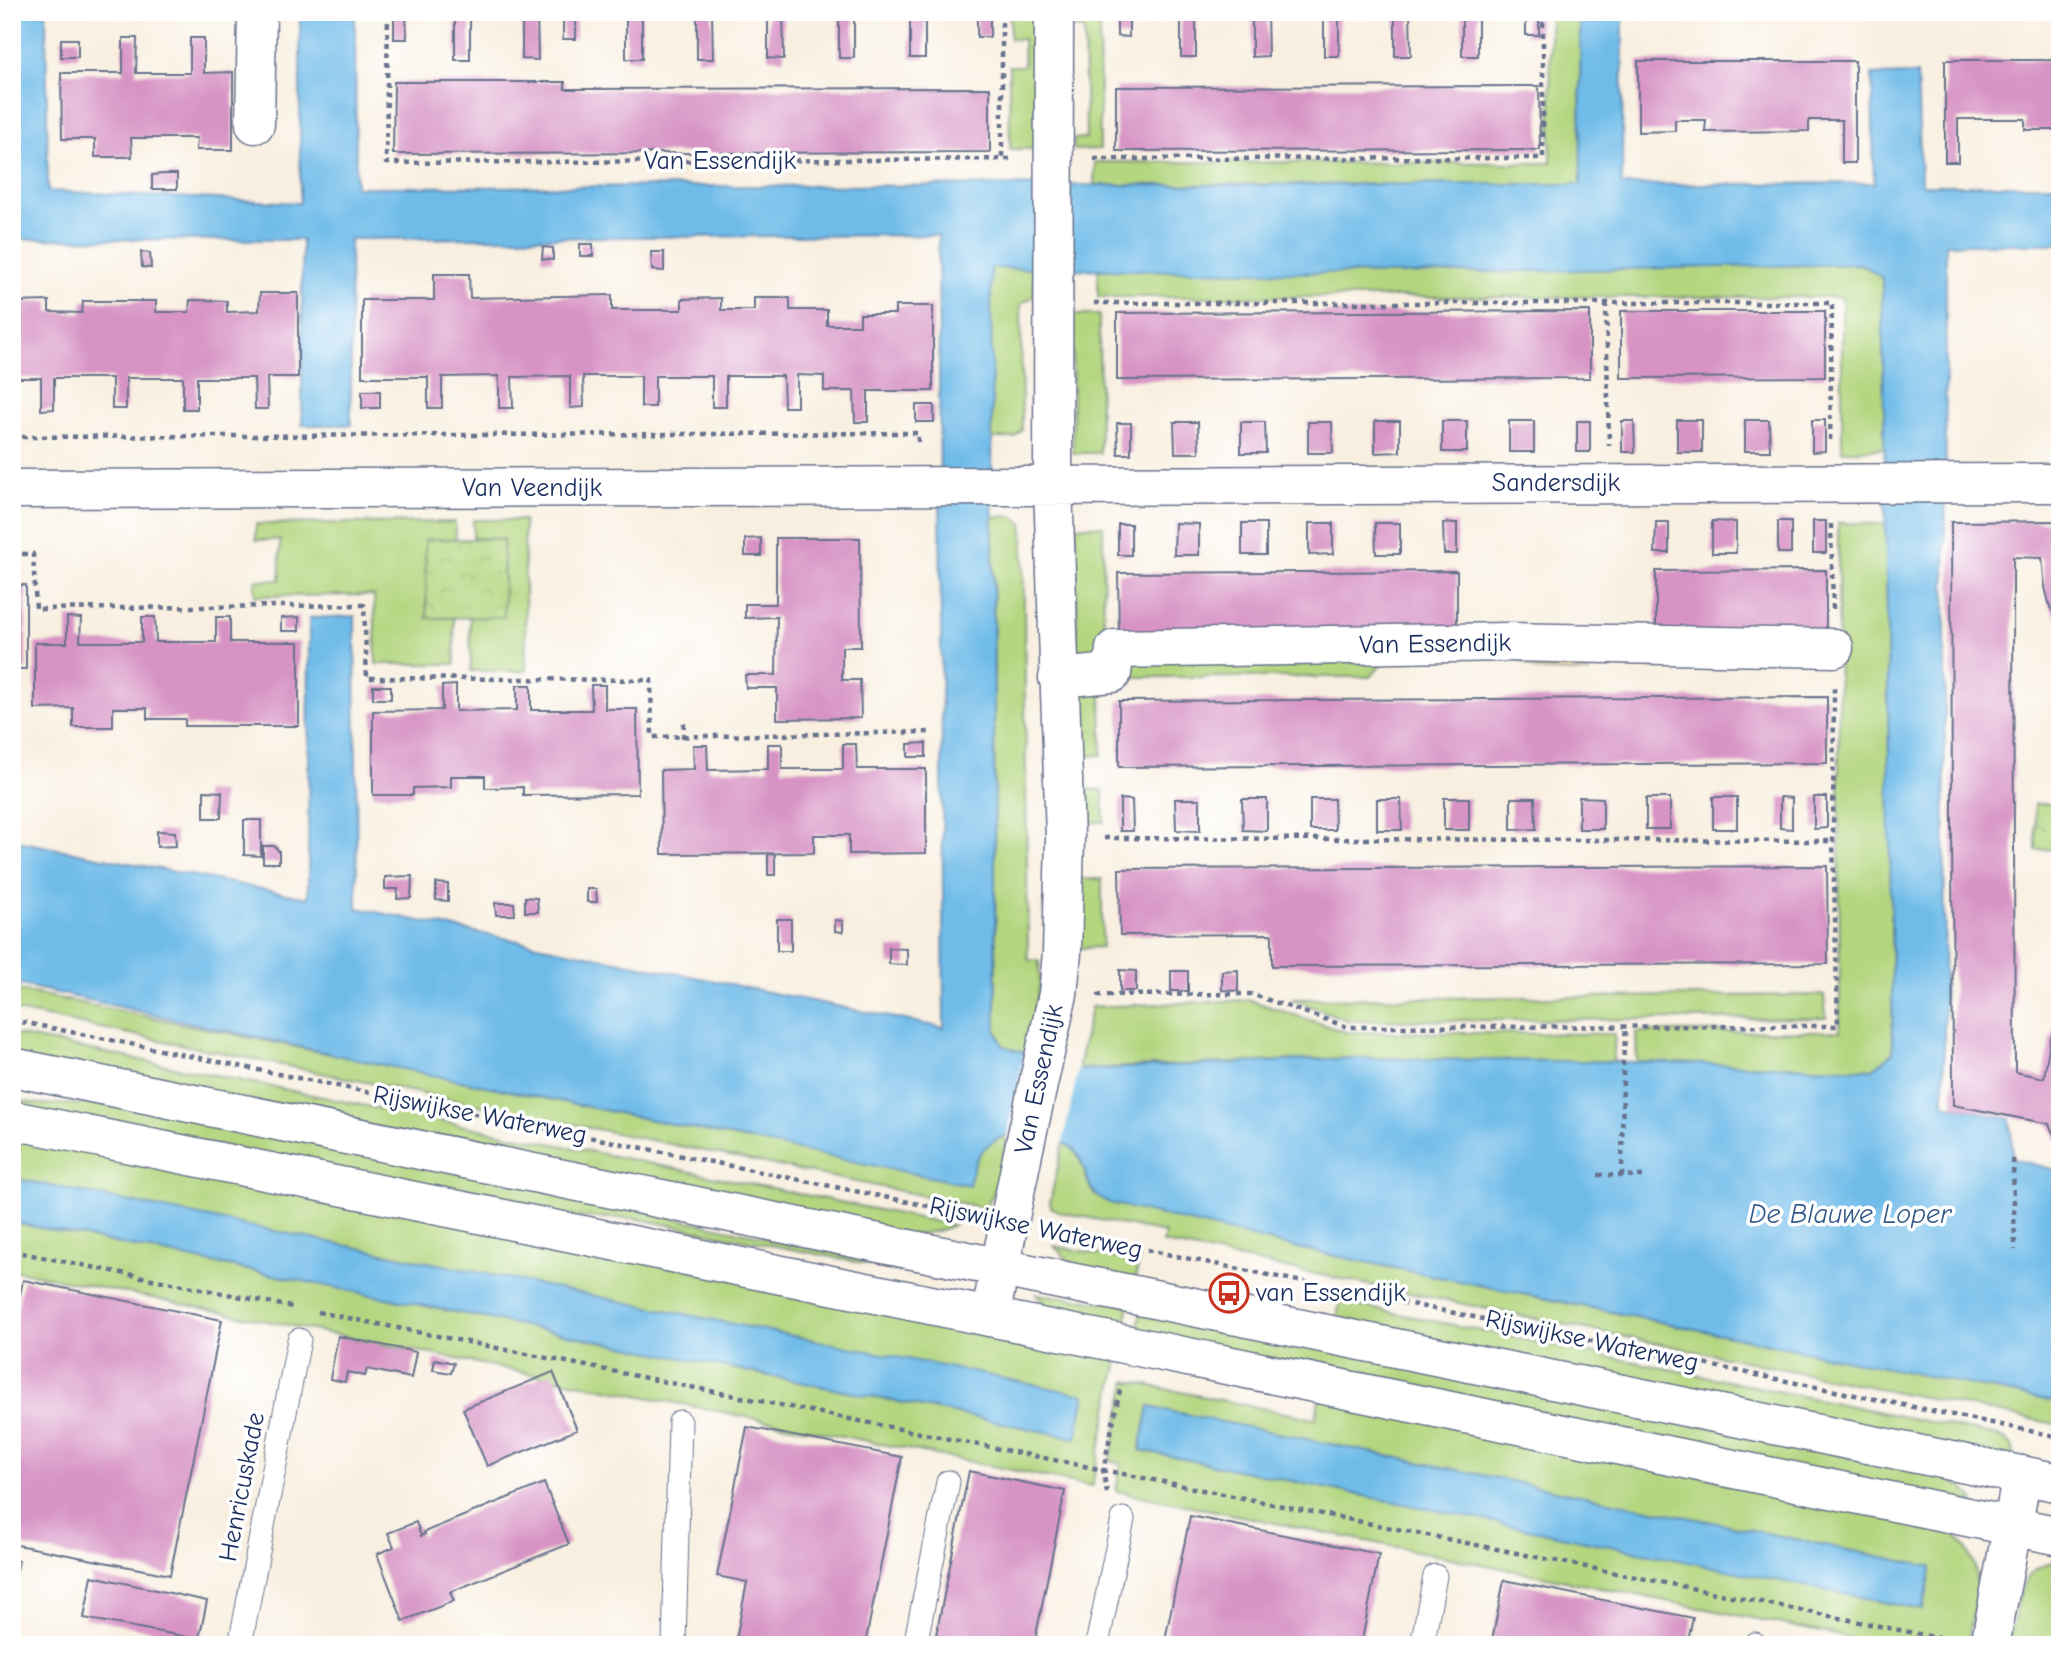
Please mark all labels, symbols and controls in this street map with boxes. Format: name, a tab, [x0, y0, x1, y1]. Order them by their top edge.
street label: Van Essendijk	[644, 146, 796, 176]
street label: Sandersdijk	[1492, 468, 1621, 498]
street label: Van Veendijk	[462, 473, 602, 503]
street label: Van Essendijk	[1359, 628, 1512, 660]
street label: Van Essendijk	[1009, 1001, 1070, 1156]
street label: Rijswijkse Waterweg	[371, 1080, 589, 1150]
street label: Rijswijkse Waterweg	[927, 1191, 1145, 1265]
water label: De Blauwe Loper	[1749, 1198, 1953, 1230]
bus stop icon: van Essendijk	[1208, 1272, 1250, 1314]
place label: van Essendijk	[1255, 1278, 1406, 1308]
street label: Rijswijkse Waterweg	[1483, 1304, 1701, 1378]
street label: Henricuskade	[213, 1410, 271, 1564]

